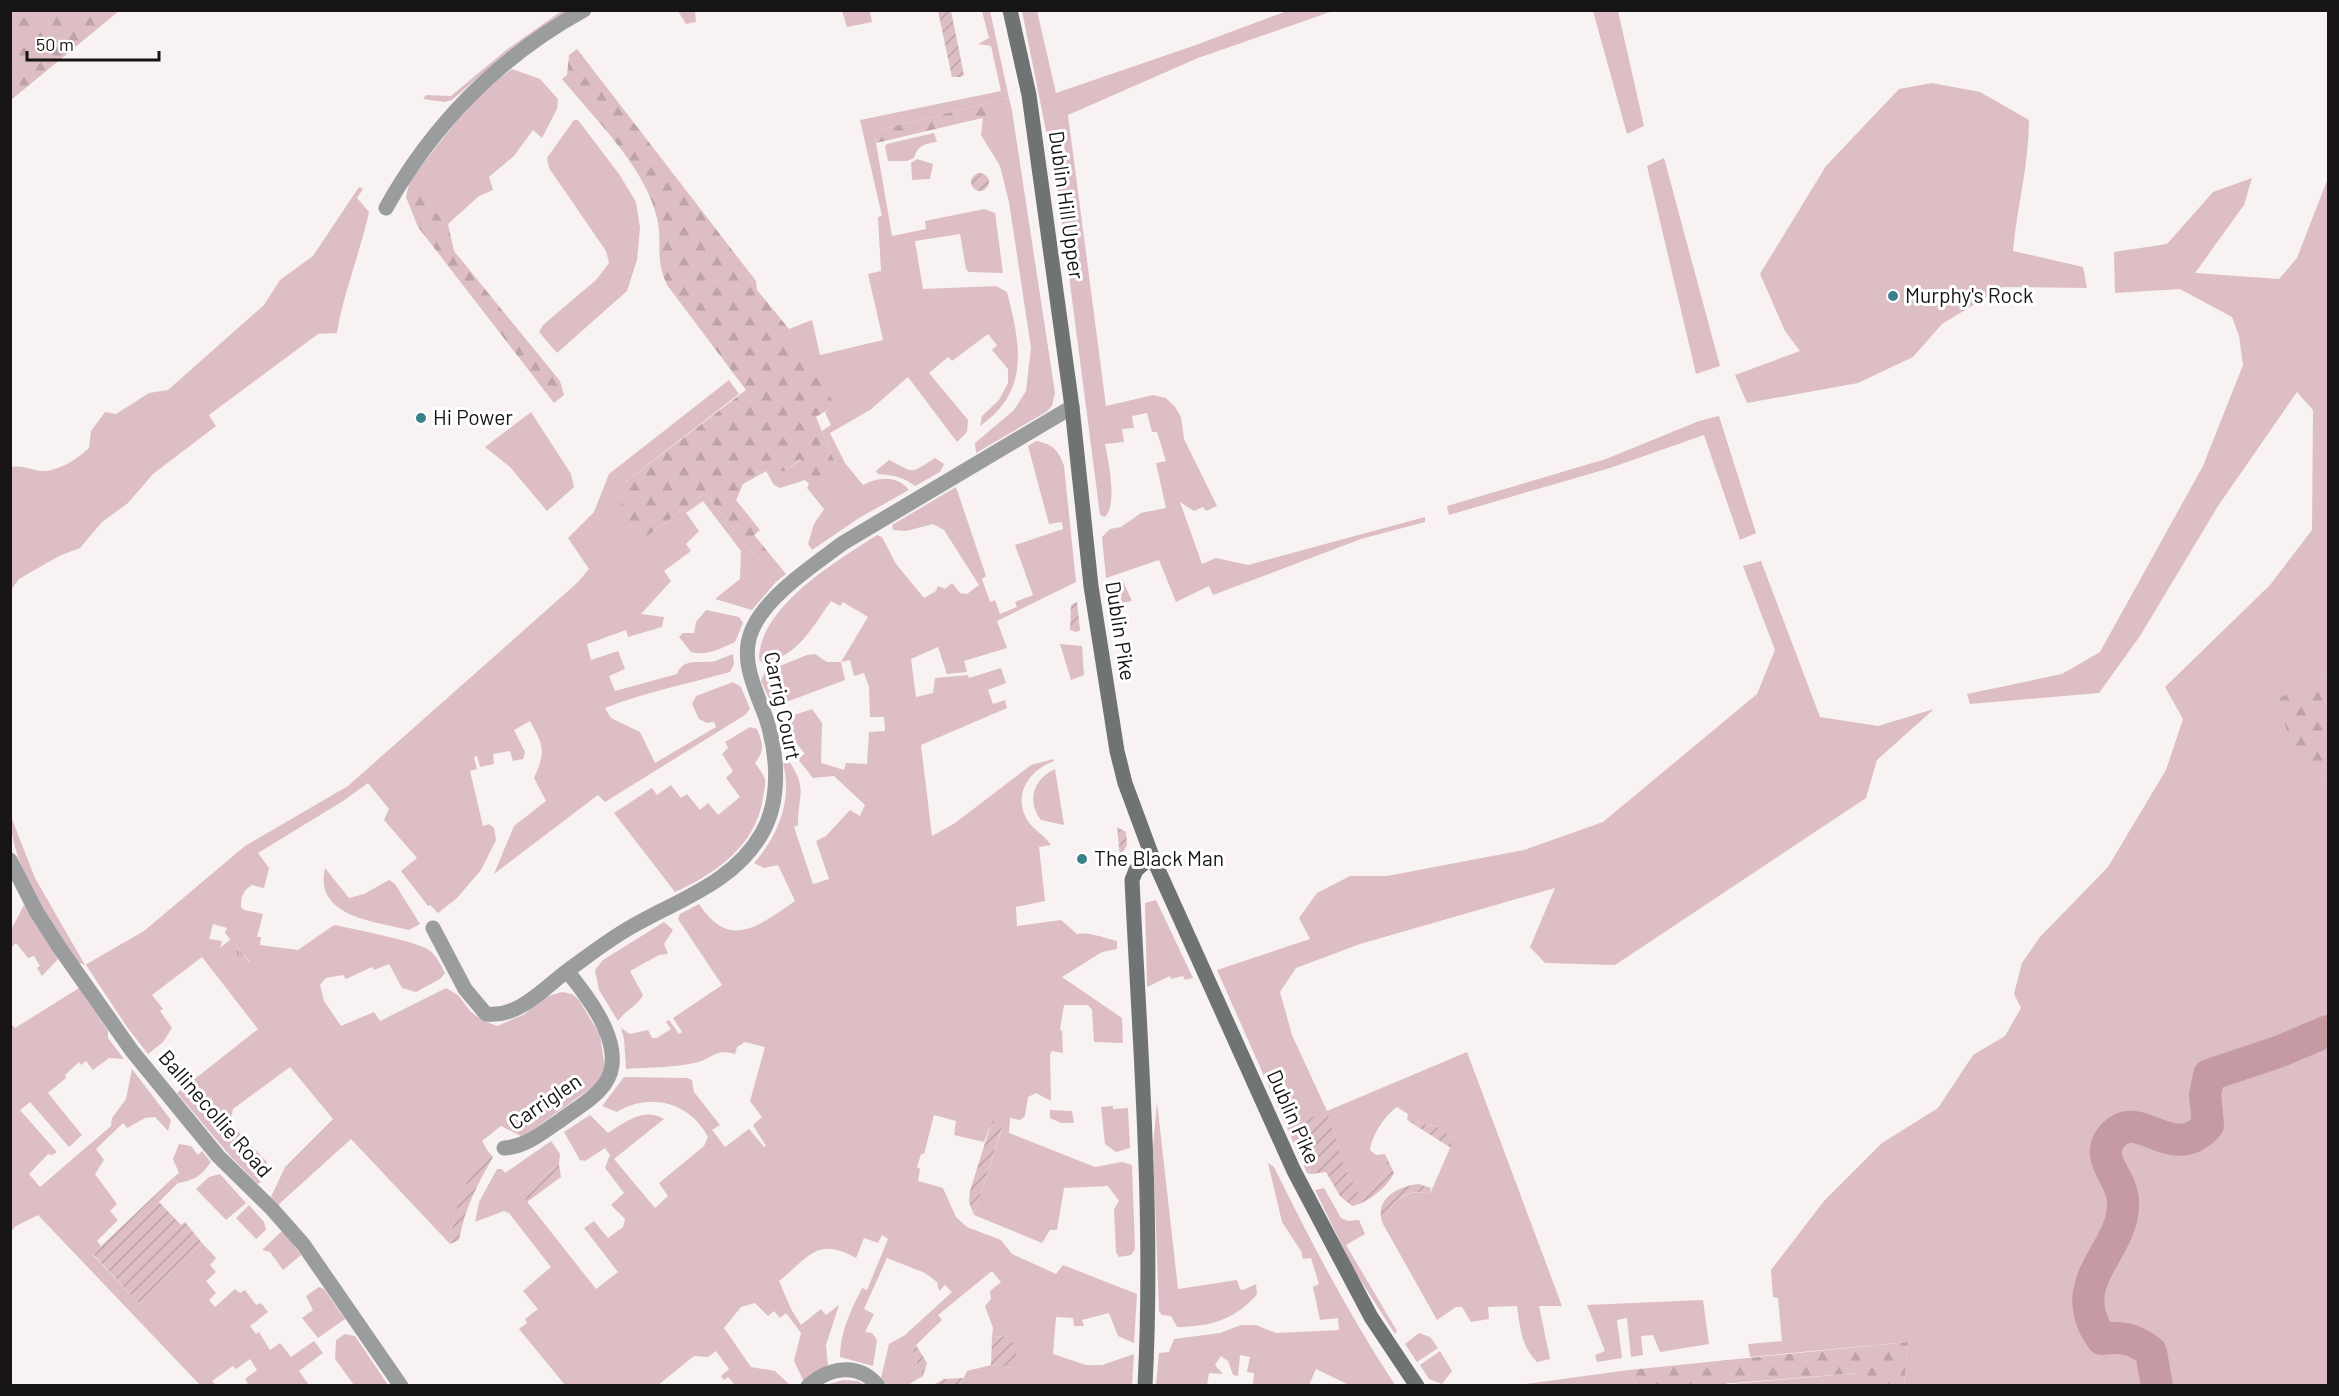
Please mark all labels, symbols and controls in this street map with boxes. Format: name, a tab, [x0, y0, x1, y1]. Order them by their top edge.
scale bar	[27, 24, 159, 62]
text: 50 m	[36, 33, 74, 55]
street label: Dublin Hill Upper	[1045, 129, 1090, 281]
place label: Murphy's Rock	[1905, 282, 2033, 307]
marker: Murphy's Rock	[1886, 289, 1900, 303]
place label: Hi Power	[433, 404, 513, 429]
marker: Hi Power	[414, 411, 428, 425]
street label: Dublin Pike	[1101, 579, 1142, 682]
street label: Carrig Court	[760, 649, 807, 762]
place label: The Black Man	[1094, 845, 1224, 870]
marker: The Black Man	[1075, 852, 1089, 866]
street label: Ballinecollie Road	[154, 1044, 278, 1182]
street label: Dublin Pike	[1263, 1066, 1326, 1167]
street label: Carriglen	[503, 1067, 585, 1134]

